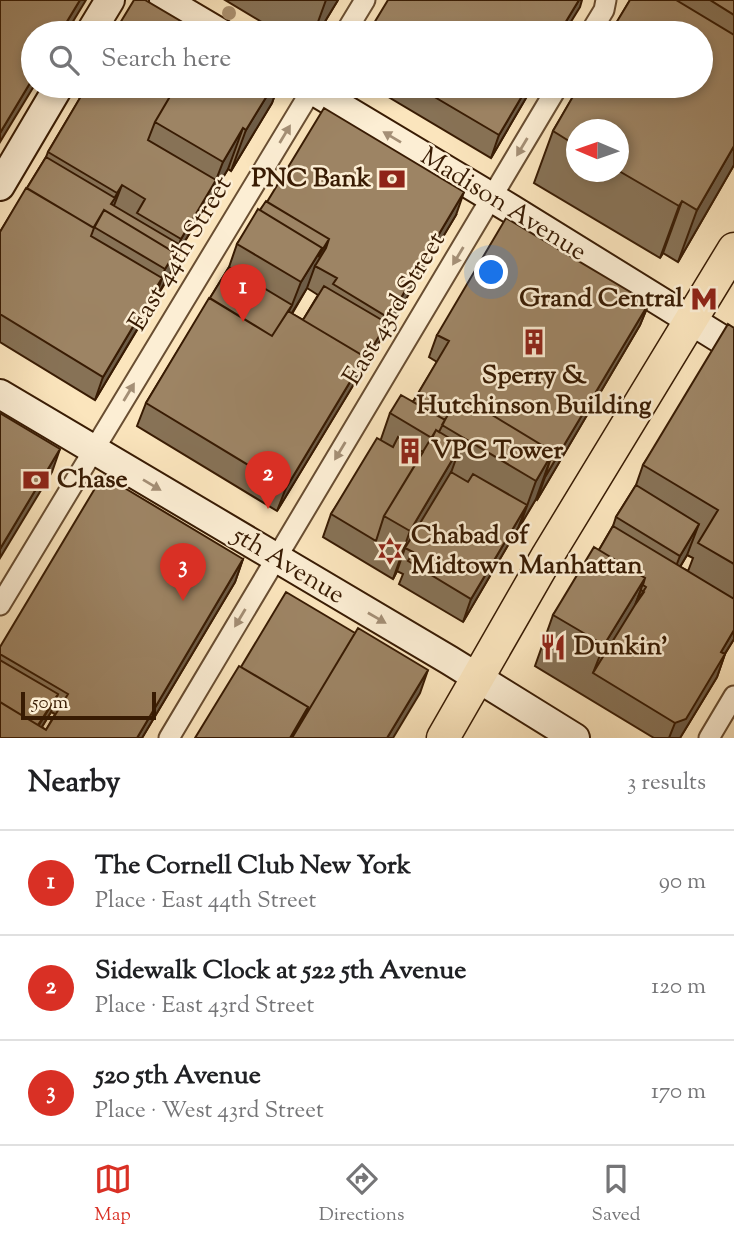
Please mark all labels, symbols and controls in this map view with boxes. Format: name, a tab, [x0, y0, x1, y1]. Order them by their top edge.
search box	[21, 21, 713, 98]
icon: search	[45, 41, 83, 79]
text: Search here	[101, 41, 231, 78]
north arrow	[566, 119, 629, 182]
one-way arrow	[278, 124, 291, 143]
one-way arrow	[382, 131, 401, 143]
one-way arrow	[515, 138, 528, 157]
street label: Madison Avenue	[413, 139, 593, 271]
place label: PNC Bank	[252, 161, 372, 198]
bank icon: PNC Bank	[377, 164, 407, 194]
street label: East 44th Street	[120, 169, 242, 339]
street label: East 43rd Street	[335, 225, 455, 393]
one-way arrow	[451, 247, 464, 266]
your location	[474, 255, 508, 289]
pin: 1	[220, 264, 266, 322]
place label: Grand Central	[519, 281, 684, 318]
metro station icon: Grand Central	[689, 284, 719, 314]
building icon: Sperry & Hutchinson Building	[519, 327, 549, 357]
place label: Sperry & Hutchinson Building	[416, 358, 652, 425]
one-way arrow	[123, 382, 135, 401]
place label: VPC Tower	[431, 433, 563, 470]
building icon: VPC Tower	[395, 436, 425, 466]
one-way arrow	[334, 442, 347, 461]
pin: 2	[245, 451, 291, 509]
place label: Chase	[57, 462, 128, 499]
bank icon: Chase	[21, 465, 51, 495]
one-way arrow	[143, 479, 162, 491]
street label: 5th Avenue	[223, 517, 351, 614]
place label: Chabad of Midtown Manhattan	[411, 518, 643, 585]
synagogue icon: Chabad of Midtown Manhattan	[375, 536, 405, 566]
pin: 3	[160, 543, 206, 601]
one-way arrow	[234, 608, 247, 627]
one-way arrow	[367, 612, 386, 624]
place label: Dunkin'	[574, 629, 668, 666]
restaurant icon: Dunkin'	[538, 632, 568, 662]
scale bar	[21, 689, 156, 721]
text: 50 m	[32, 690, 68, 717]
text: Nearby	[28, 762, 120, 805]
text: 3 results	[627, 767, 706, 800]
text: The Cornell Club New York	[95, 848, 411, 885]
text: 1	[47, 866, 55, 899]
text: 90 m	[659, 866, 706, 899]
text: Place · East 44th Street	[95, 885, 316, 918]
text: Sidewalk Clock at 522 5th Avenue	[95, 953, 466, 990]
text: 2	[46, 971, 56, 1004]
text: 120 m	[651, 971, 706, 1004]
text: Place · East 43rd Street	[95, 990, 314, 1023]
text: 520 5th Avenue	[95, 1058, 261, 1095]
text: 3	[46, 1076, 56, 1109]
text: 170 m	[651, 1076, 706, 1109]
text: Place · West 43rd Street	[95, 1095, 324, 1128]
tab: Map	[94, 1160, 132, 1229]
tab: Directions	[319, 1160, 404, 1229]
tab: Saved	[592, 1160, 640, 1229]

